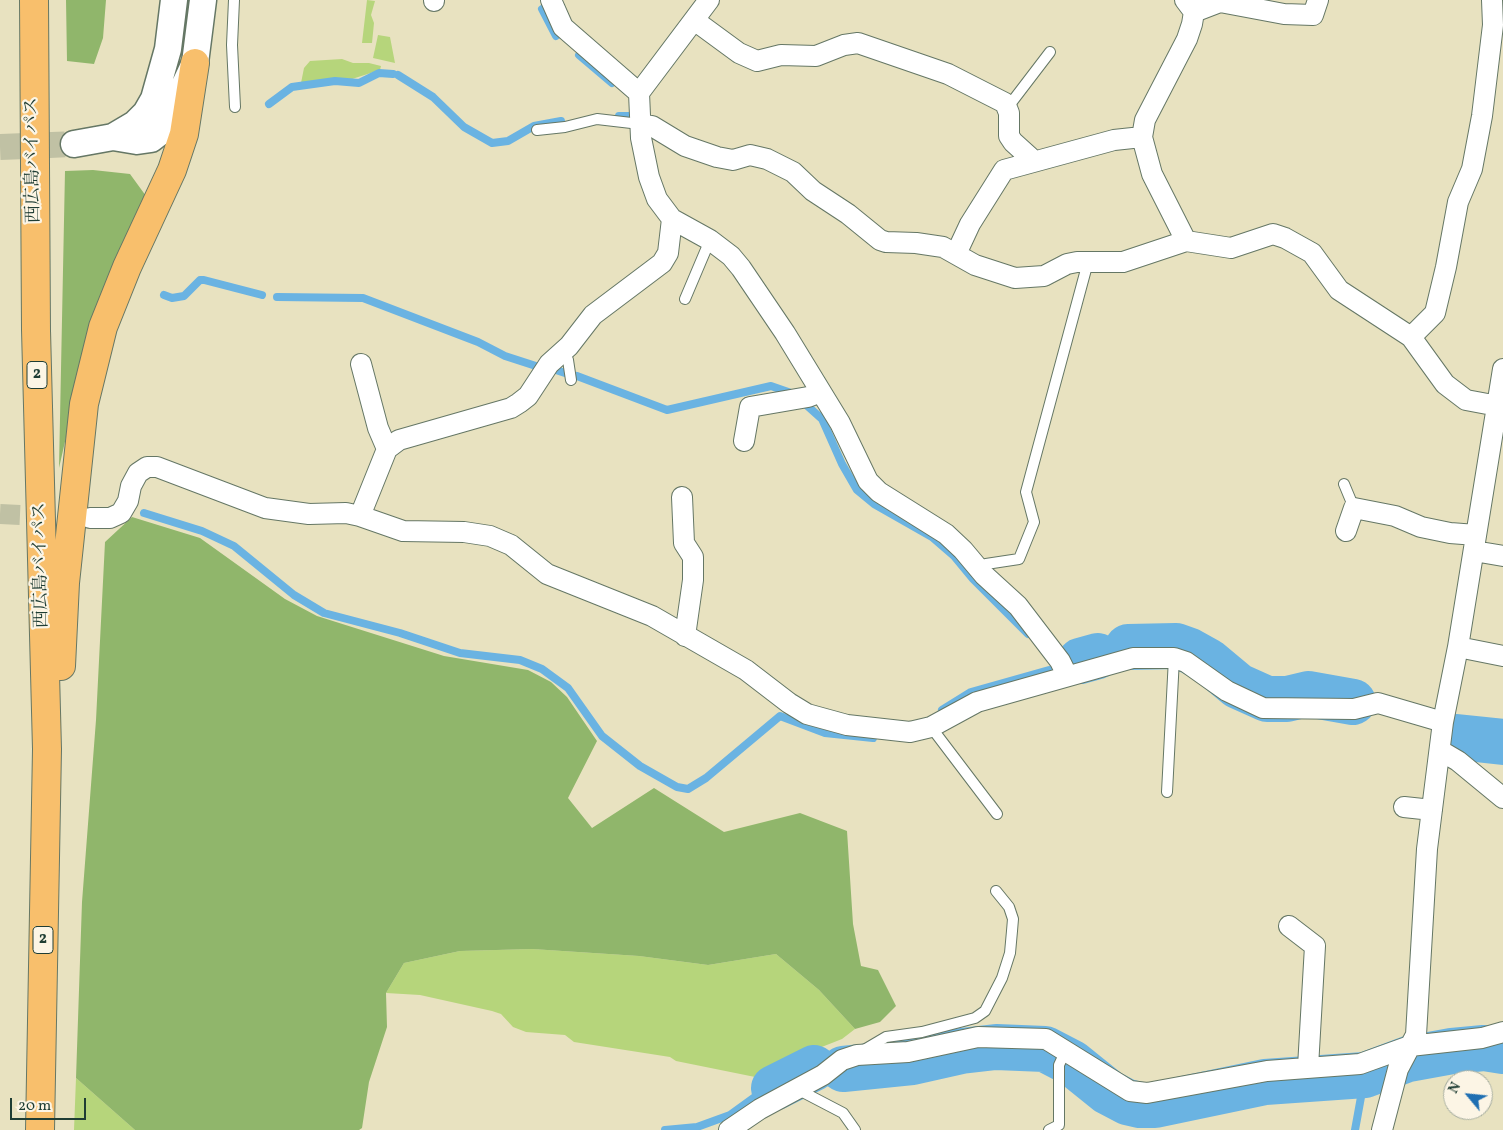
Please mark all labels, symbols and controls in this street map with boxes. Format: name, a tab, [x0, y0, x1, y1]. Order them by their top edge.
street label: 西広島バイパス	[22, 97, 46, 223]
road number: 2	[27, 362, 47, 388]
street label: 西広島バイパス	[30, 502, 54, 628]
road number: 2	[33, 926, 53, 954]
north arrow	[1443, 1070, 1493, 1120]
text: N	[1444, 1079, 1466, 1097]
scale bar	[12, 1088, 89, 1120]
text: 20 m	[18, 1096, 51, 1117]

